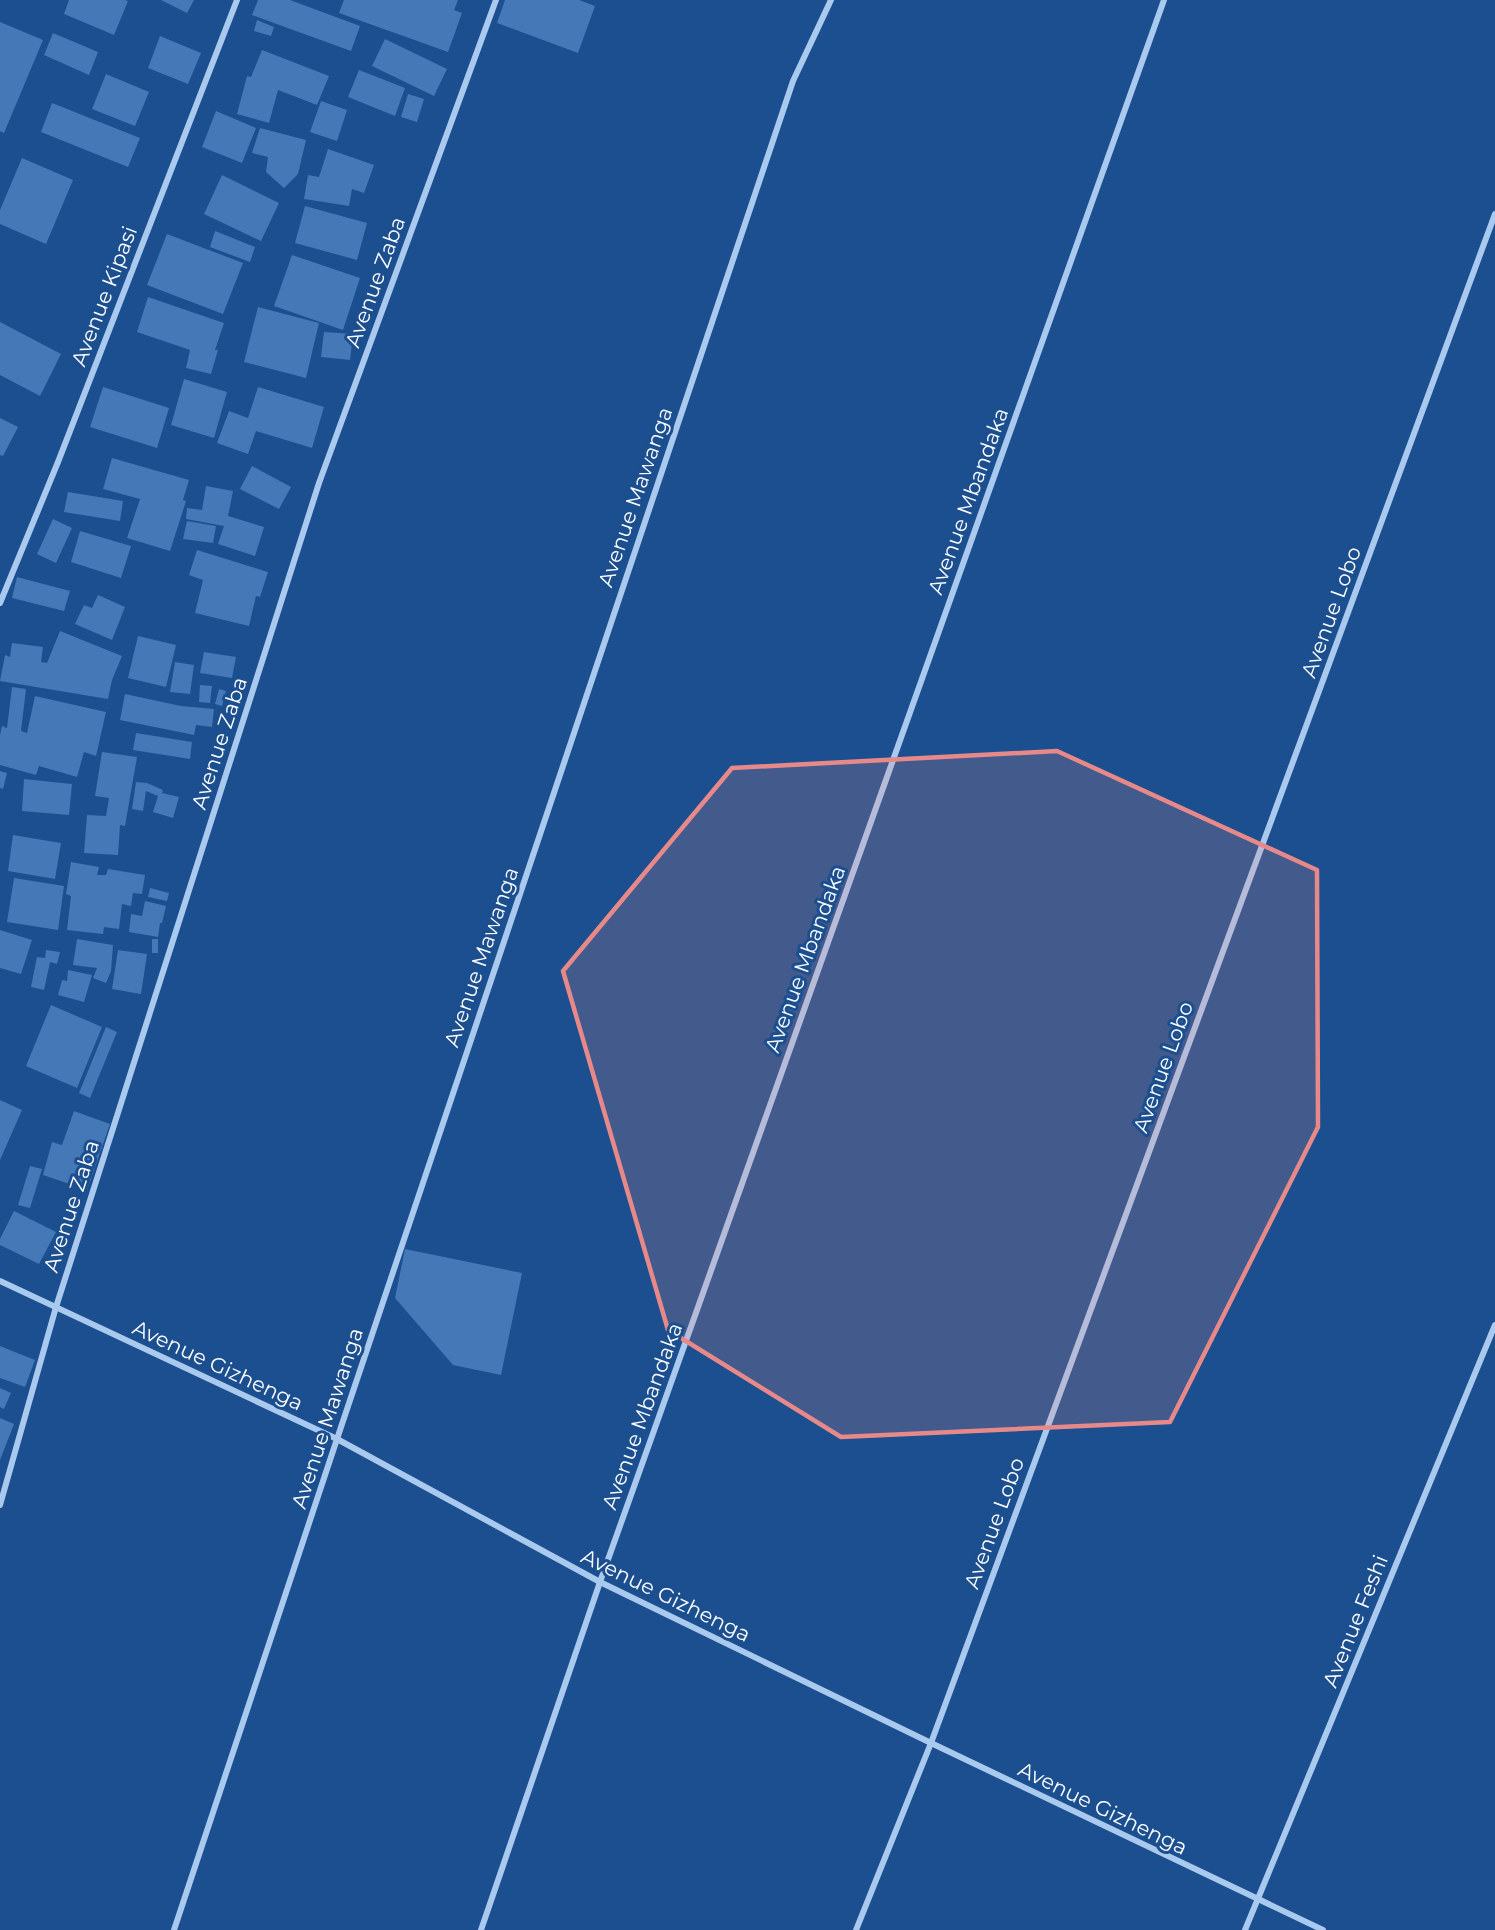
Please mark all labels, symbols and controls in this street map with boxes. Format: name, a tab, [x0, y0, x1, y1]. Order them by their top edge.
street label: Avenue Zaba	[340, 213, 410, 351]
street label: Avenue Kipasi	[66, 223, 142, 369]
street label: Avenue Mawanga	[593, 404, 677, 590]
street label: Avenue Mbandaka	[923, 404, 1013, 598]
street label: Avenue Lobo	[1296, 543, 1366, 681]
street label: Avenue Zaba	[186, 674, 252, 812]
street label: Avenue Mbandaka	[760, 862, 850, 1056]
street label: Avenue Mawanga	[439, 864, 523, 1050]
street label: Avenue Lobo	[1128, 998, 1198, 1136]
street label: Avenue Zaba	[38, 1137, 104, 1275]
street label: Avenue Gizhenga	[129, 1315, 307, 1415]
street label: Avenue Mbandaka	[597, 1319, 687, 1513]
street label: Avenue Mawanga	[286, 1325, 368, 1511]
street label: Avenue Lobo	[959, 1454, 1029, 1592]
street label: Avenue Gizhenga	[577, 1543, 755, 1647]
street label: Avenue Feshi	[1317, 1551, 1393, 1691]
street label: Avenue Gizhenga	[1014, 1756, 1192, 1860]

